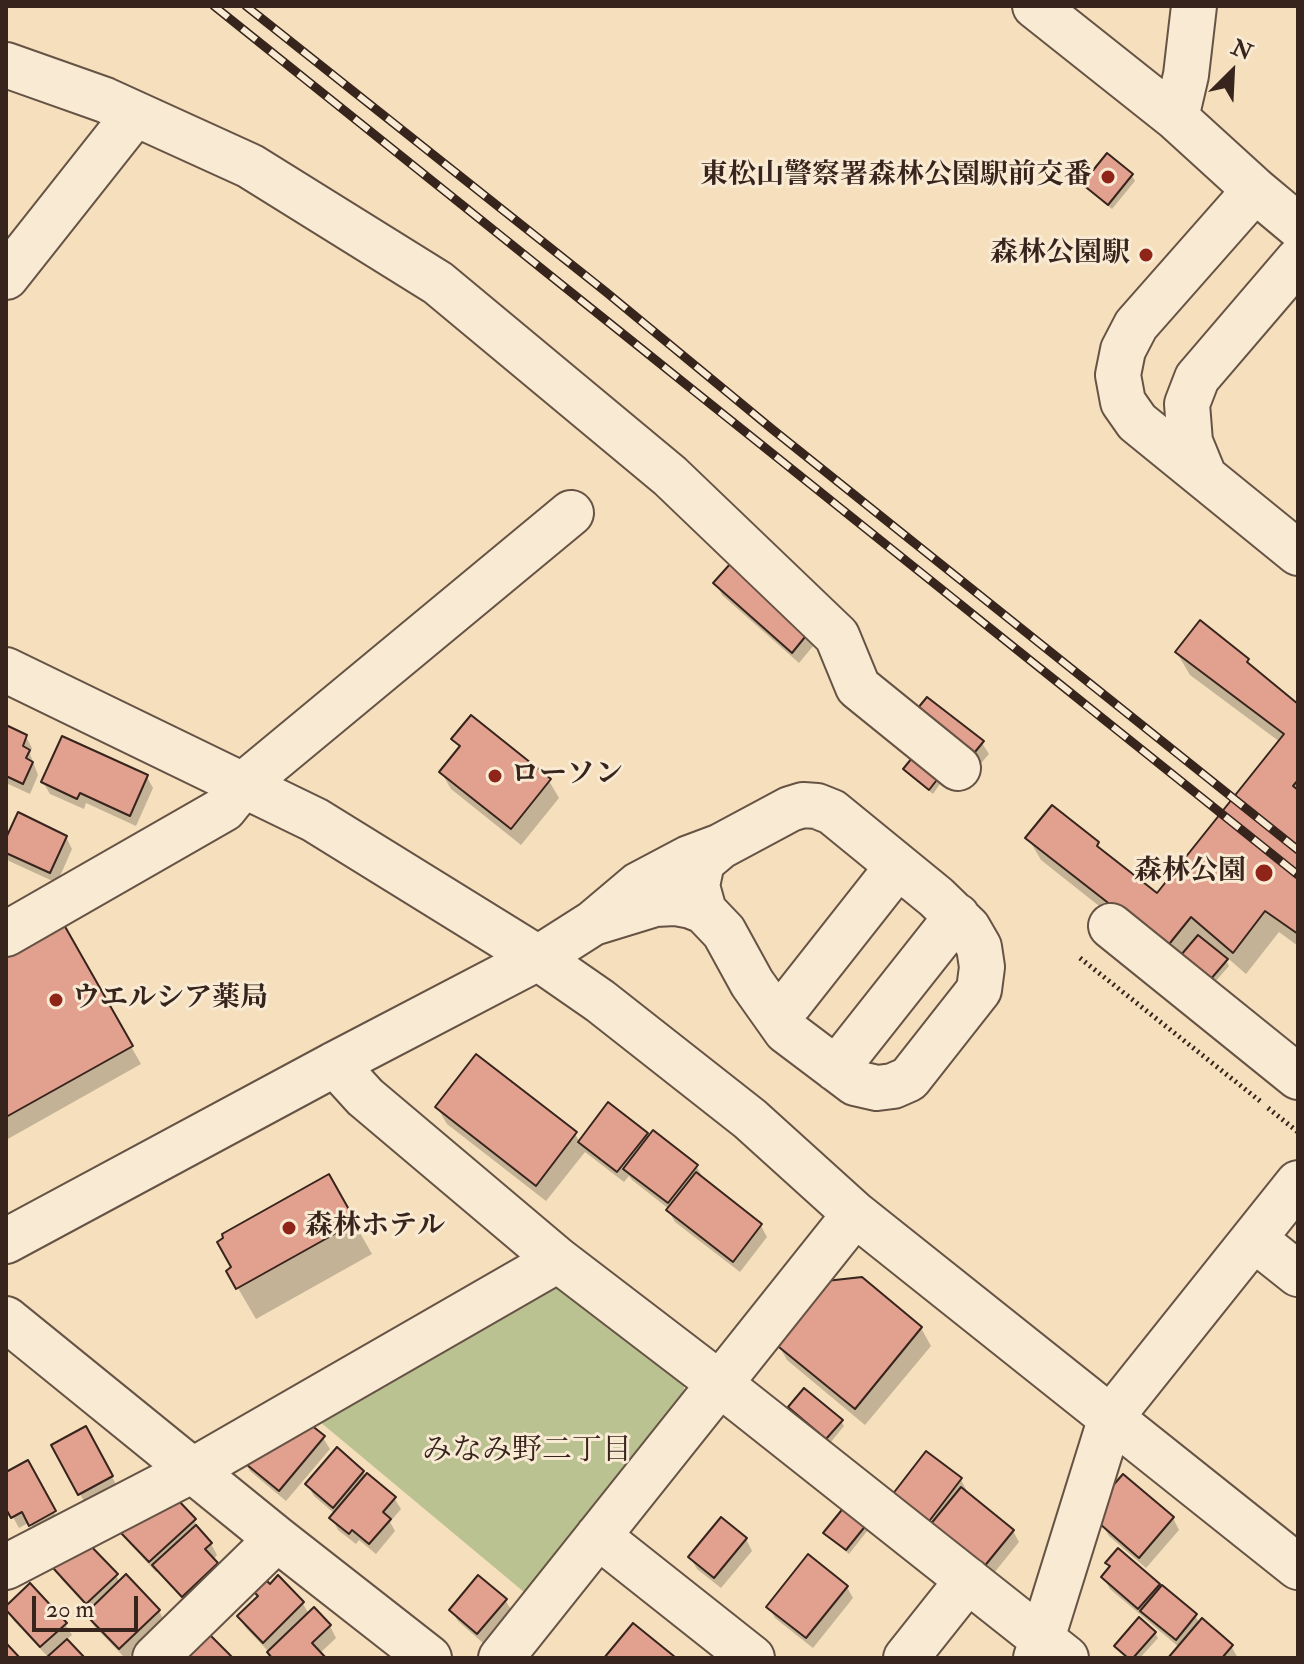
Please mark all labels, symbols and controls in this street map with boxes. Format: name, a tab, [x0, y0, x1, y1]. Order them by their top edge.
north arrow	[1192, 32, 1272, 112]
text: N	[1227, 33, 1256, 67]
place label: 東松山警察署森林公園駅前交番	[700, 160, 1092, 194]
marker: 東松山警察署森林公園駅前交番	[1099, 168, 1117, 186]
place label: 森林公園駅	[990, 238, 1130, 272]
marker: 森林公園駅	[1137, 246, 1155, 264]
place label: ローソン	[511, 759, 623, 793]
marker: ローソン	[486, 767, 504, 785]
place label: 森林公園	[1134, 856, 1246, 890]
marker: 森林公園	[1253, 862, 1275, 884]
place label: ウエルシア薬局	[72, 983, 268, 1017]
marker: ウエルシア薬局	[47, 991, 65, 1009]
place label: 森林ホテル	[305, 1211, 445, 1245]
marker: 森林ホテル	[280, 1219, 298, 1237]
district label: みなみ野二丁目	[422, 1435, 632, 1471]
scale bar	[36, 1580, 142, 1630]
text: 20 m	[46, 1594, 94, 1625]

